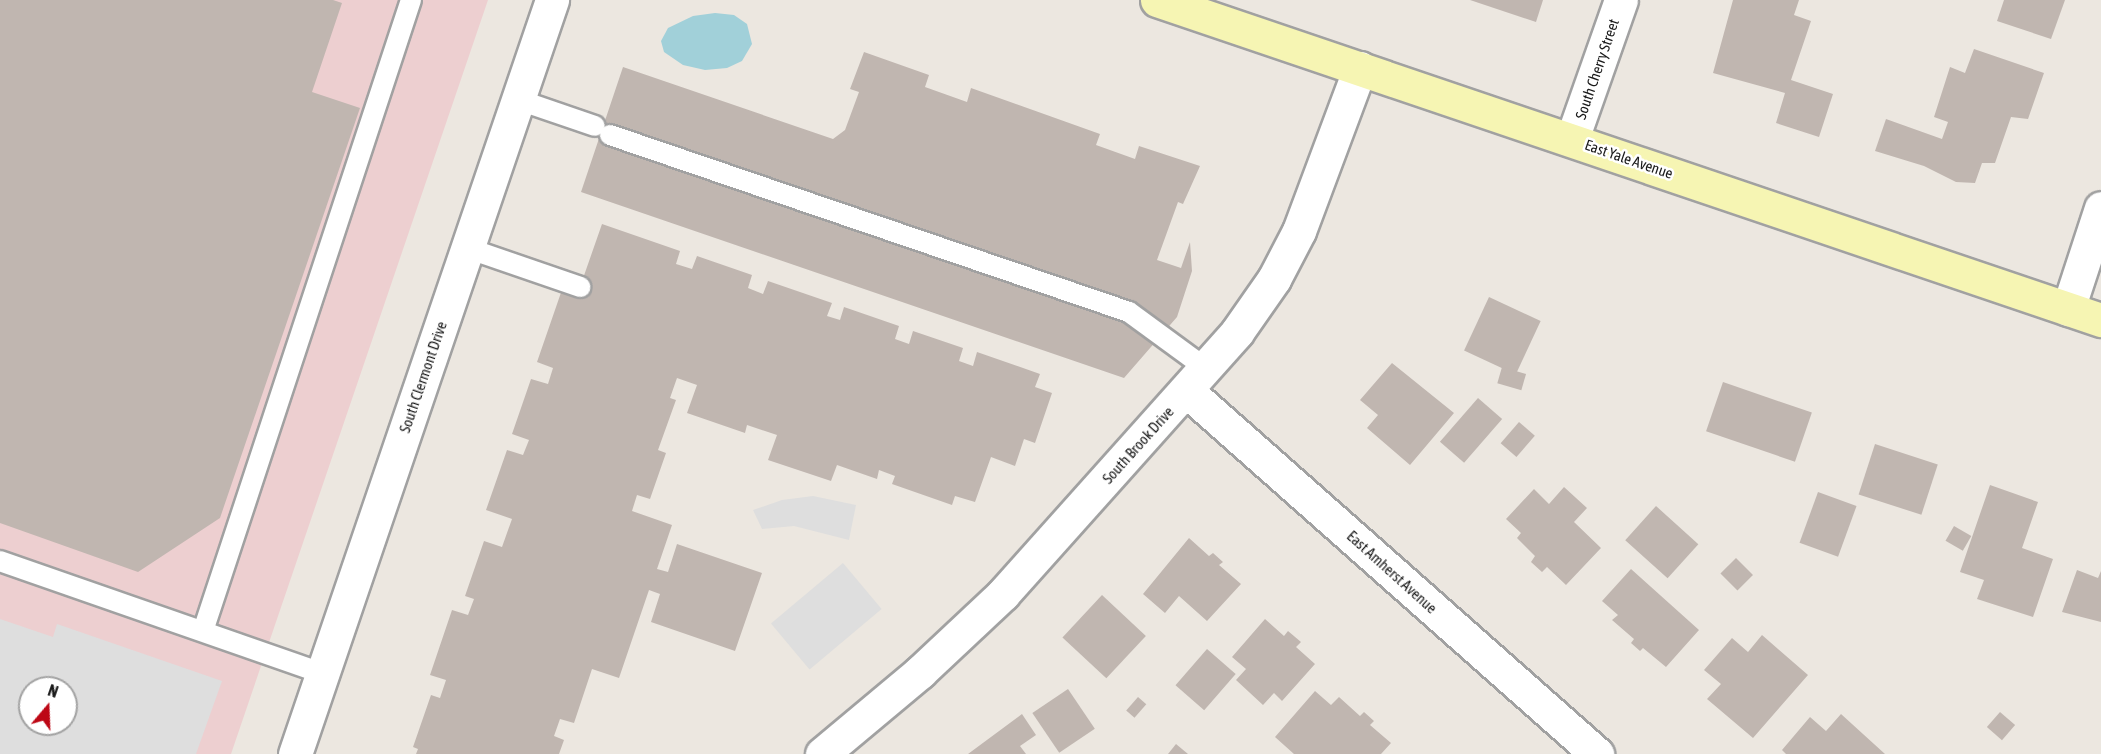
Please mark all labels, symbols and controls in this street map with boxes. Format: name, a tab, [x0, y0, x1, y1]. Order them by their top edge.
street label: South Cherry Street	[1571, 16, 1623, 122]
street label: East Yale Avenue	[1583, 136, 1675, 182]
street label: South Clermont Drive	[395, 319, 451, 435]
street label: South Brook Drive	[1099, 403, 1177, 487]
street label: East Amherst Avenue	[1343, 527, 1441, 617]
north arrow	[18, 676, 78, 736]
text: N	[46, 681, 61, 701]

